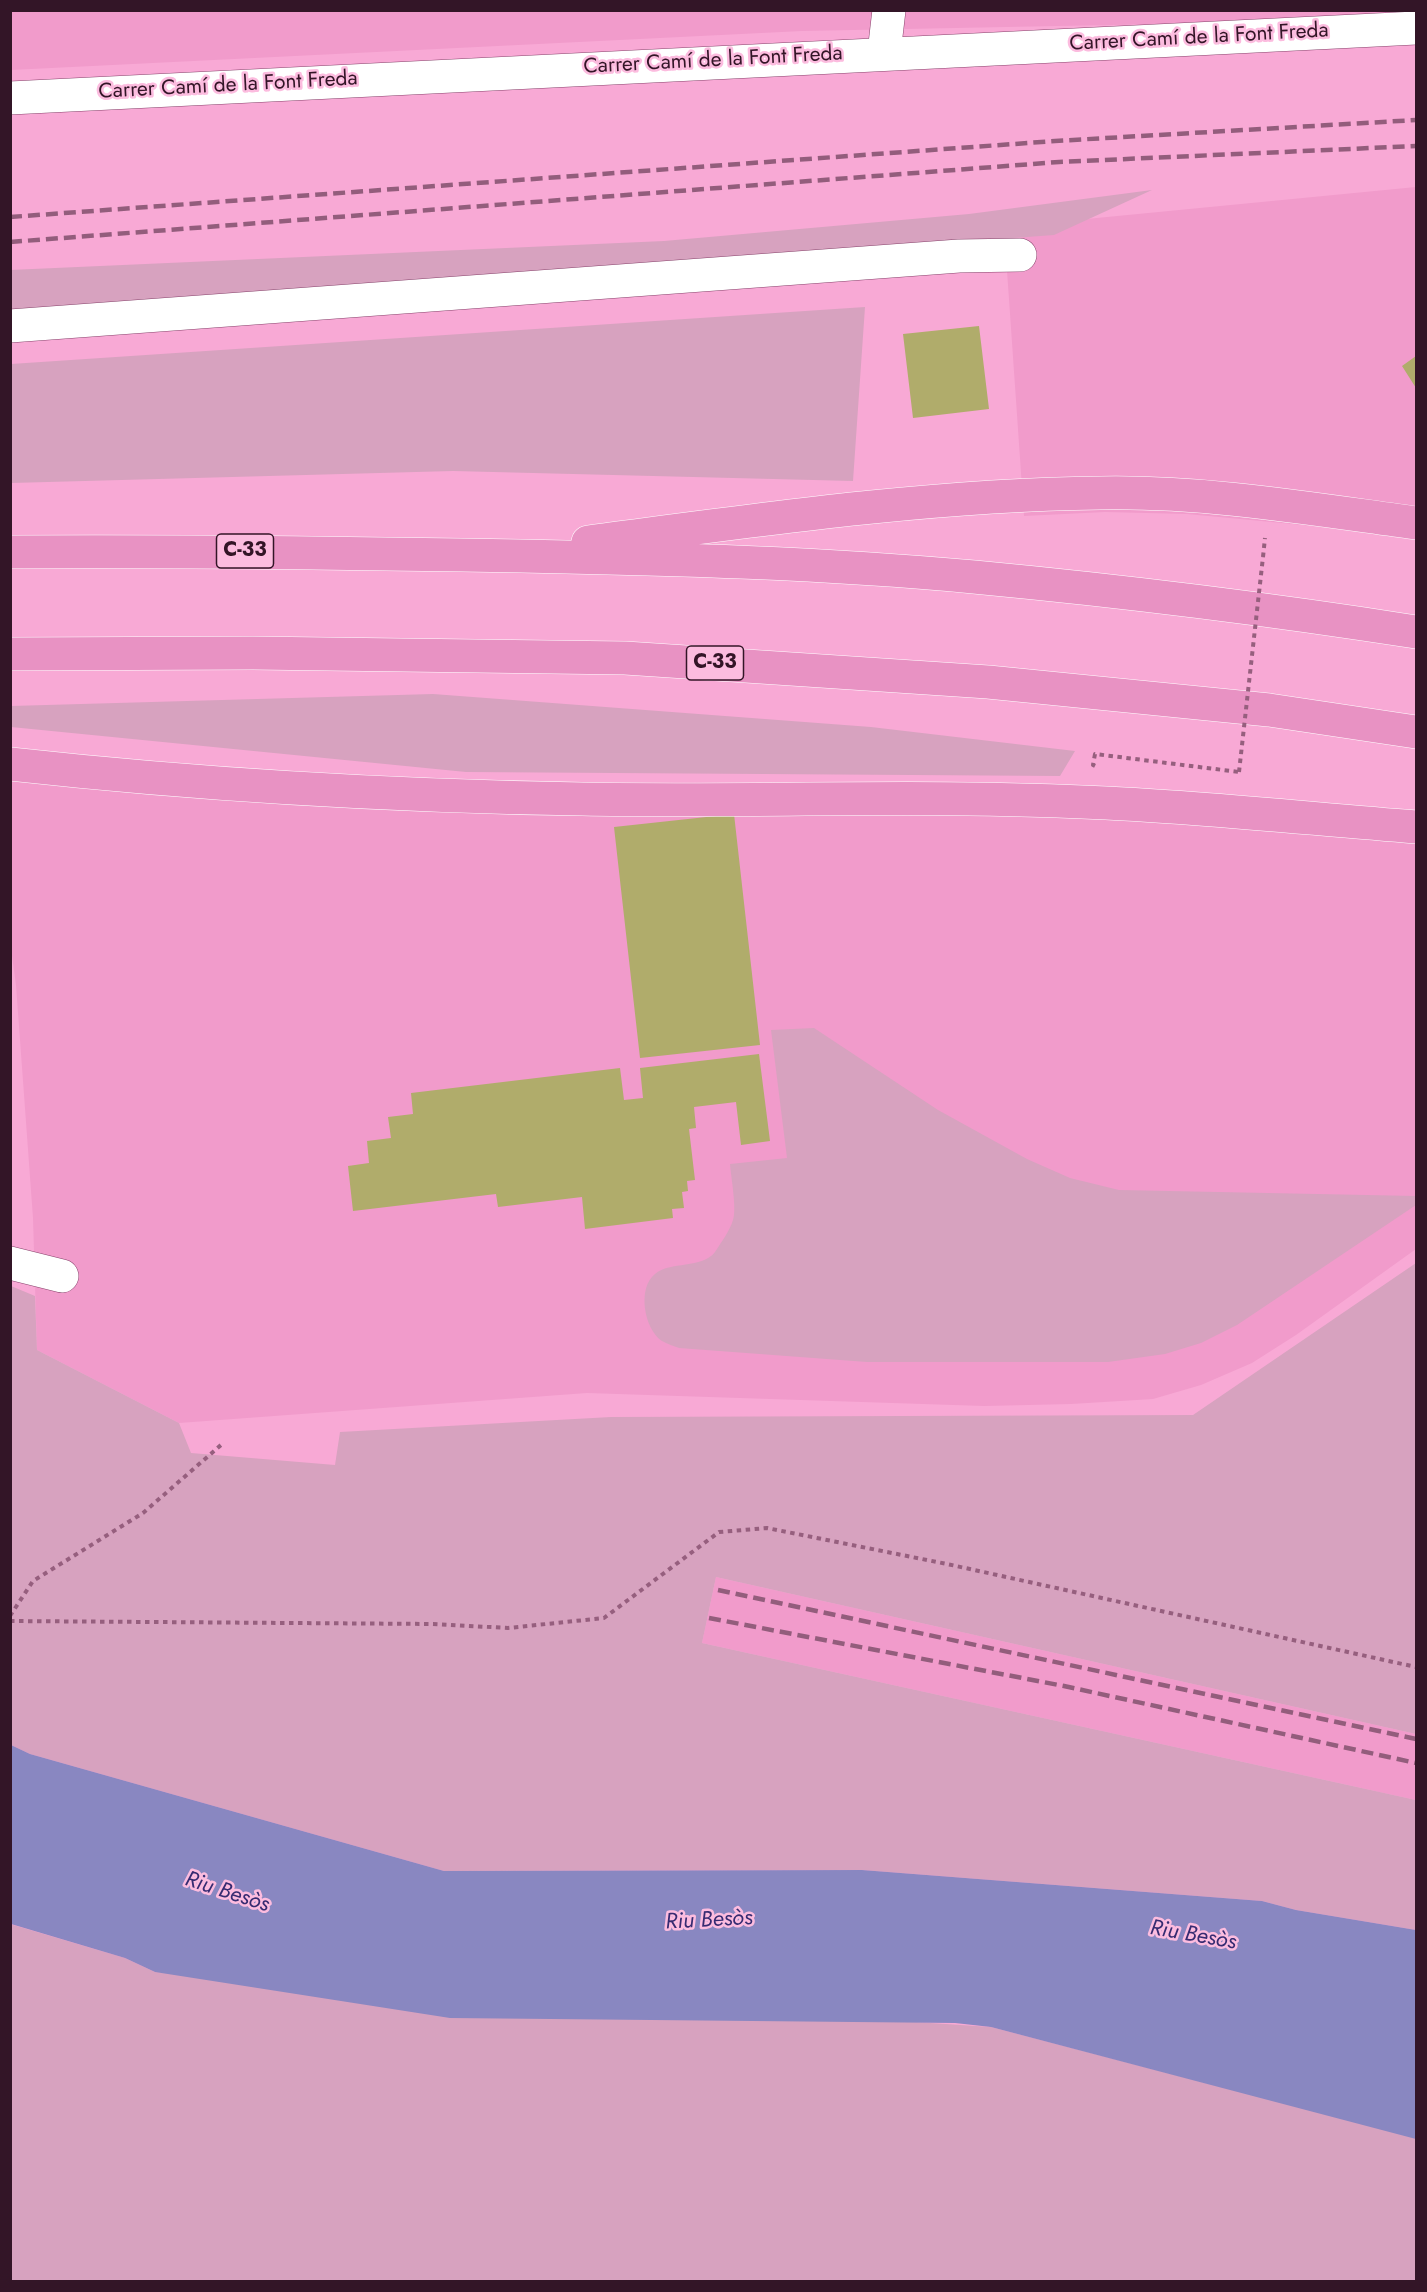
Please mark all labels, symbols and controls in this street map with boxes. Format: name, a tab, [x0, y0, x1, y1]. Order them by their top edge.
street label: Carrer Camí de la Font Freda	[1069, 19, 1329, 57]
street label: Carrer Camí de la Font Freda	[583, 42, 843, 80]
street label: Carrer Camí de la Font Freda	[98, 67, 358, 105]
road number: C-33	[216, 534, 274, 568]
road number: C-33	[686, 646, 744, 680]
water label: Riu Besòs	[182, 1867, 272, 1919]
water label: Riu Besòs	[665, 1906, 753, 1936]
water label: Riu Besòs	[1148, 1915, 1238, 1957]

